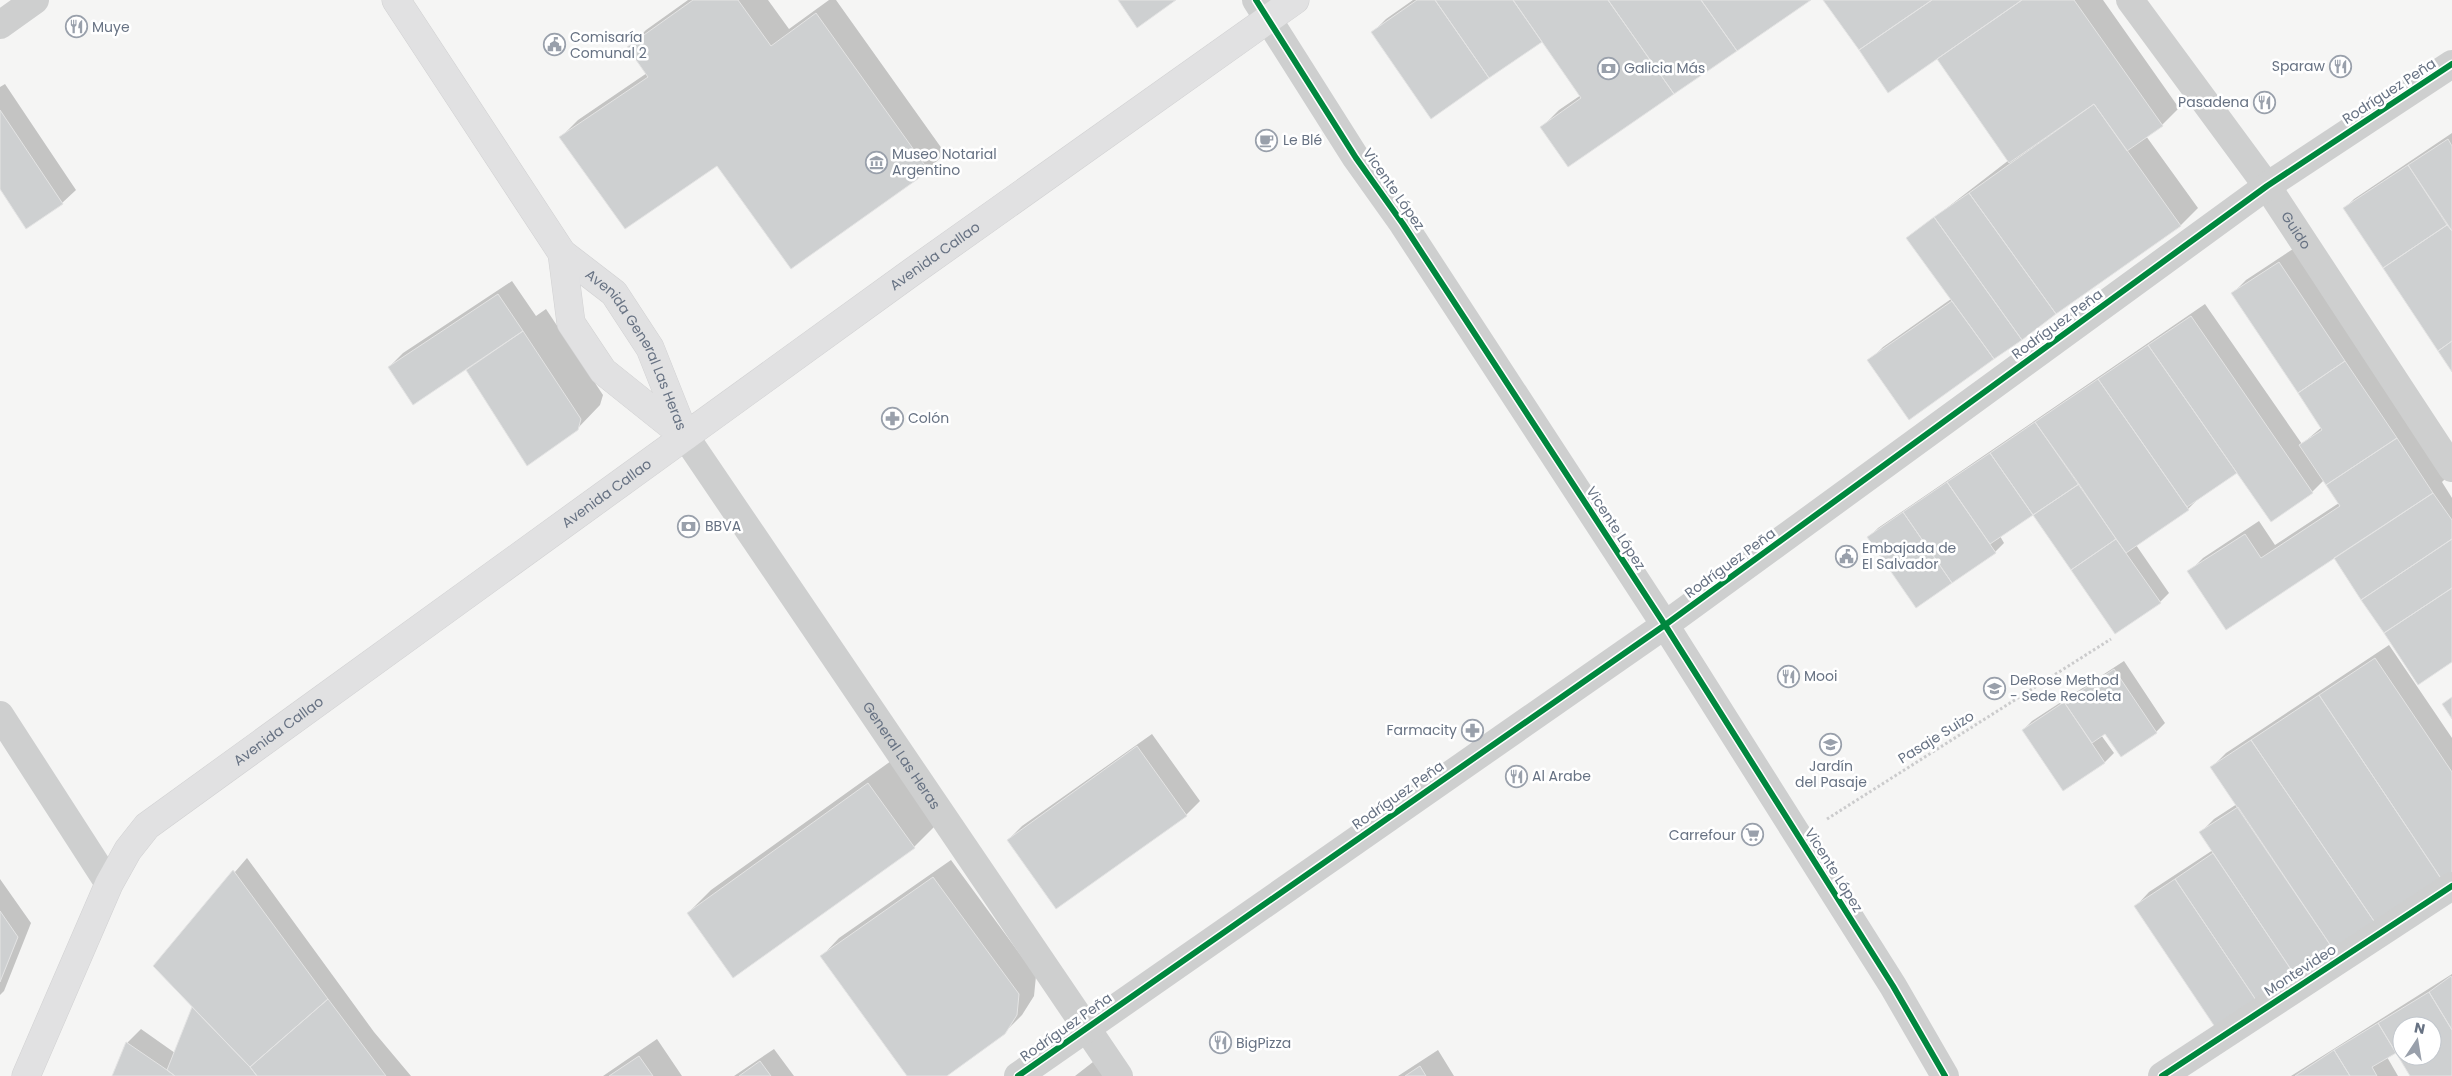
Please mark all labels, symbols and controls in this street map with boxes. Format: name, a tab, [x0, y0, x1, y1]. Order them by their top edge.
restaurant icon: Muye	[64, 15, 88, 39]
place label: Muye	[92, 17, 130, 37]
place label: Comisaría Comunal 2	[570, 27, 647, 63]
public building icon: Comisaría Comunal 2	[542, 33, 566, 57]
street label: Rodríguez Peña	[2338, 53, 2440, 129]
restaurant icon: Sparaw	[2329, 54, 2353, 78]
bank icon: Galicia Más	[1596, 56, 1620, 80]
place label: Sparaw	[2272, 56, 2326, 76]
place label: Galicia Más	[1624, 58, 1705, 78]
restaurant icon: Pasadena	[2253, 90, 2277, 114]
place label: Pasadena	[2178, 92, 2249, 112]
cafe icon: Le Blé	[1255, 128, 1279, 152]
place label: Le Blé	[1283, 130, 1322, 150]
place label: Museo Notarial Argentino	[892, 144, 997, 180]
street label: Vicente López	[1358, 144, 1430, 234]
museum icon: Museo Notarial Argentino	[864, 150, 888, 174]
street label: Guido	[2276, 207, 2316, 253]
street label: Avenida Callao	[885, 217, 984, 295]
street label: Avenida General Las Heras	[581, 264, 692, 433]
street label: Rodríguez Peña	[2007, 284, 2107, 364]
pharmacy icon: Colón	[880, 406, 904, 430]
place label: Colón	[908, 408, 949, 428]
street label: Avenida Callao	[557, 454, 656, 533]
street label: Vicente López	[1581, 482, 1651, 574]
bank icon: BBVA	[677, 514, 701, 538]
place label: BBVA	[705, 516, 741, 536]
street label: Rodríguez Peña	[1680, 523, 1780, 603]
place label: Embajada de El Salvador	[1862, 538, 1957, 574]
public building icon: Embajada de El Salvador	[1834, 544, 1858, 568]
restaurant icon: Mooi	[1776, 664, 1800, 688]
place label: Mooi	[1804, 666, 1837, 686]
place label: DeRose Method - Sede Recoleta	[2010, 670, 2122, 706]
school or university icon: DeRose Method - Sede Recoleta	[1982, 676, 2006, 700]
street label: Avenida Callao	[229, 691, 328, 770]
street label: General Las Heras	[858, 698, 945, 813]
street label: Pasaje Suizo	[1894, 706, 1978, 768]
pharmacy icon: Farmacity	[1461, 718, 1485, 742]
place label: Farmacity	[1386, 720, 1457, 740]
school or university icon: Jardín del Pasaje	[1819, 732, 1843, 756]
street label: Rodríguez Peña	[1348, 756, 1448, 834]
place label: Jardín del Pasaje	[1795, 756, 1867, 792]
restaurant icon: Al Arabe	[1504, 764, 1528, 788]
place label: Al Arabe	[1532, 766, 1591, 786]
supermarket icon: Carrefour	[1740, 823, 1764, 847]
street label: Vicente López	[1800, 824, 1868, 916]
place label: Carrefour	[1669, 825, 1736, 845]
street label: Montevideo	[2260, 939, 2340, 1001]
street label: Rodríguez Peña	[1016, 988, 1116, 1066]
north arrow	[2392, 1016, 2442, 1066]
text: N	[2412, 1017, 2427, 1039]
restaurant icon: BigPizza	[1208, 1031, 1232, 1055]
place label: BigPizza	[1236, 1033, 1291, 1053]

